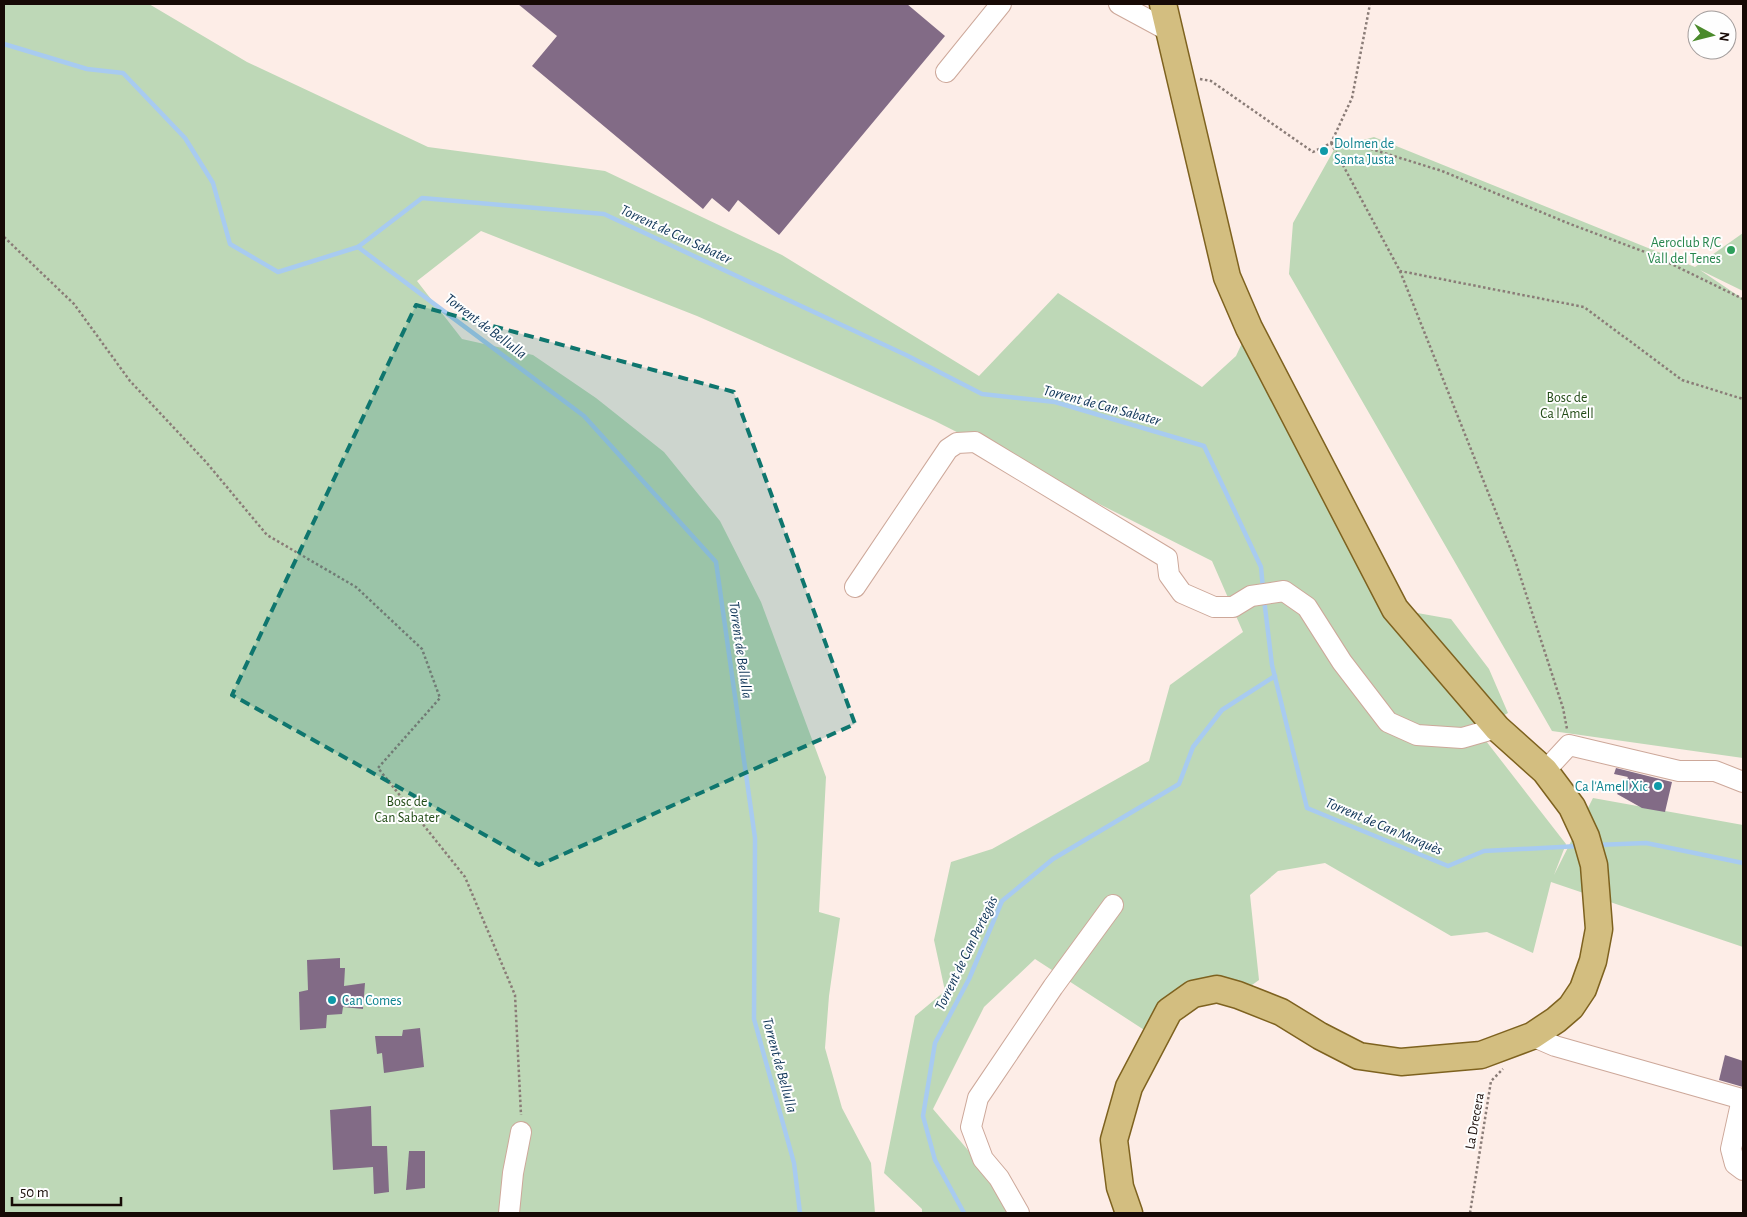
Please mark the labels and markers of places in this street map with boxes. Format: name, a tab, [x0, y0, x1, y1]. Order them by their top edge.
place label: Dolmen de Santa Justa	[1334, 137, 1395, 167]
marker: Dolmen de Santa Justa	[1318, 145, 1330, 157]
place label: Aeroclub R/C Vall del Tenes	[1647, 236, 1721, 266]
marker: Aeroclub R/C Vall del Tenes	[1725, 244, 1737, 256]
place label: Ca l'Amell Xic	[1575, 780, 1649, 794]
marker: Ca l'Amell Xic	[1652, 780, 1664, 792]
marker: Can Comes	[326, 994, 338, 1006]
place label: Can Comes	[342, 994, 402, 1008]

